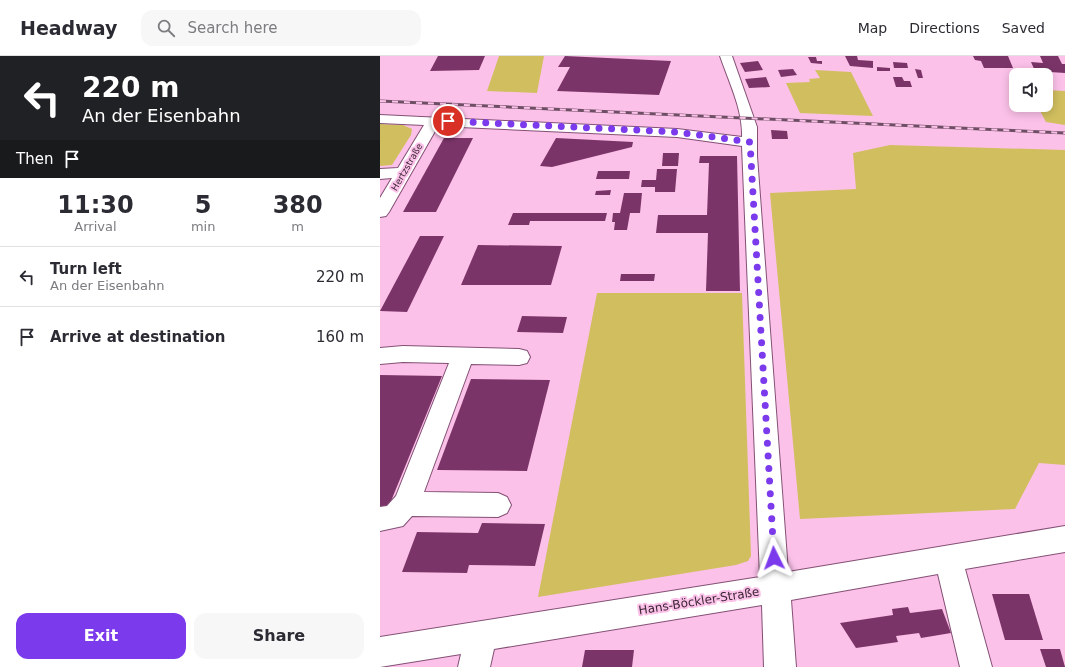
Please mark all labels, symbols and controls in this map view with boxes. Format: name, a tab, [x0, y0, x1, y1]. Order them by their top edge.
search box	[141, 10, 421, 46]
text: Headway	[20, 17, 117, 39]
icon: search	[155, 17, 177, 39]
text: Search here	[187, 19, 278, 37]
text: Map	[858, 20, 887, 36]
text: Directions	[909, 20, 980, 36]
text: Saved	[1002, 20, 1045, 36]
map controls	[1009, 68, 1053, 112]
button: sound	[1009, 68, 1053, 112]
text: 220 m	[82, 71, 179, 104]
icon: left	[16, 72, 68, 124]
pin	[431, 104, 465, 138]
text: An der Eisenbahn	[82, 105, 241, 126]
icon: arrive	[437, 110, 459, 132]
street label: Hertzstraße	[389, 141, 425, 192]
icon: arrive	[61, 148, 83, 170]
text: Then	[16, 150, 53, 168]
text: 11:30	[57, 191, 134, 219]
text: 5	[195, 191, 211, 219]
text: 380	[273, 191, 323, 219]
text: Arrival	[74, 219, 117, 234]
text: min	[191, 219, 215, 234]
text: m	[291, 219, 304, 234]
text: Turn left	[50, 260, 122, 278]
icon: left	[16, 266, 38, 288]
text: 220 m	[316, 268, 364, 286]
text: An der Eisenbahn	[50, 278, 165, 293]
icon: arrive	[16, 326, 38, 348]
text: Arrive at destination	[50, 328, 225, 346]
text: 160 m	[316, 328, 364, 346]
position arrow	[753, 537, 795, 579]
street label: Hans-Böckler-Straße	[638, 585, 760, 617]
button: Exit	[16, 613, 186, 659]
button: Share	[194, 613, 364, 659]

